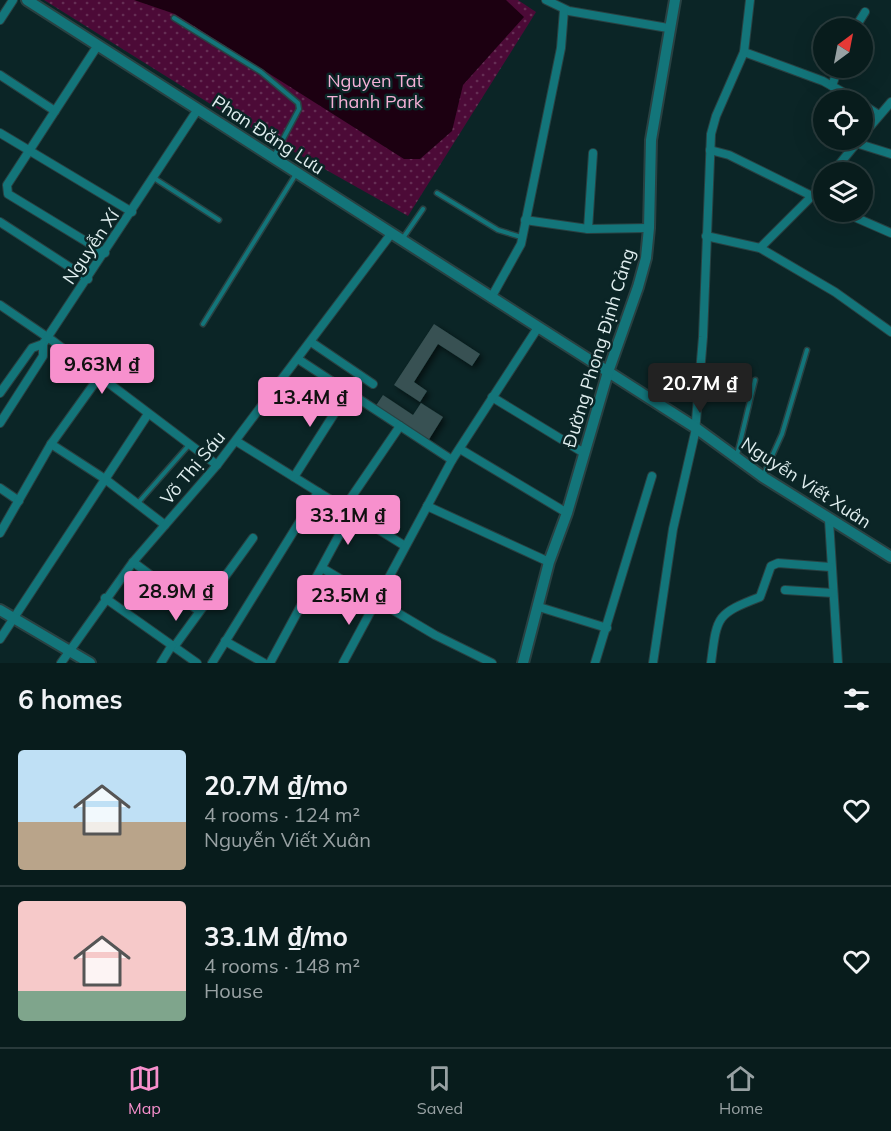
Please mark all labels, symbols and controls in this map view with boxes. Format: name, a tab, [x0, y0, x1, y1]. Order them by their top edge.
north arrow	[813, 18, 873, 78]
map controls	[813, 18, 873, 222]
park label: Nguyen Tat Thanh Park	[327, 69, 424, 113]
street label: Phan Đăng Lưu	[208, 90, 329, 179]
button: locate	[813, 90, 873, 150]
button: layers	[813, 162, 873, 222]
street label: Nguyễn Xí	[57, 204, 125, 288]
street label: Đường Phong Định Cảng	[557, 246, 640, 450]
pin: 9.63M ₫	[47, 344, 157, 395]
text: 9.63M ₫	[64, 351, 140, 376]
pin: 20.7M ₫	[645, 363, 755, 414]
text: 20.7M ₫	[662, 370, 738, 395]
pin: 13.4M ₫	[255, 377, 365, 428]
text: 13.4M ₫	[272, 384, 348, 409]
street label: Võ Thị Sáu	[155, 426, 230, 509]
street label: Nguyễn Viết Xuân	[737, 432, 876, 533]
pin: 33.1M ₫	[293, 495, 403, 546]
text: 33.1M ₫	[310, 502, 386, 527]
pin: 28.9M ₫	[121, 571, 231, 622]
pin: 23.5M ₫	[294, 575, 404, 626]
text: 28.9M ₫	[138, 578, 214, 603]
text: 23.5M ₫	[311, 582, 387, 607]
text: 6 homes	[18, 683, 122, 716]
icon: filters	[840, 683, 873, 716]
text: 20.7M ₫/mo	[204, 769, 348, 802]
icon: home	[66, 774, 138, 846]
icon: heart	[840, 794, 873, 827]
text: 4 rooms · 124 m²	[204, 802, 360, 827]
text: Nguyễn Viết Xuân	[204, 827, 371, 852]
text: 33.1M ₫/mo	[204, 920, 348, 953]
icon: home	[66, 925, 138, 997]
icon: heart	[840, 945, 873, 978]
text: 4 rooms · 148 m²	[204, 953, 360, 978]
text: House	[204, 978, 263, 1003]
tab: Map	[128, 1062, 161, 1118]
tab: Saved	[417, 1062, 463, 1118]
tab: Home	[719, 1062, 763, 1118]

